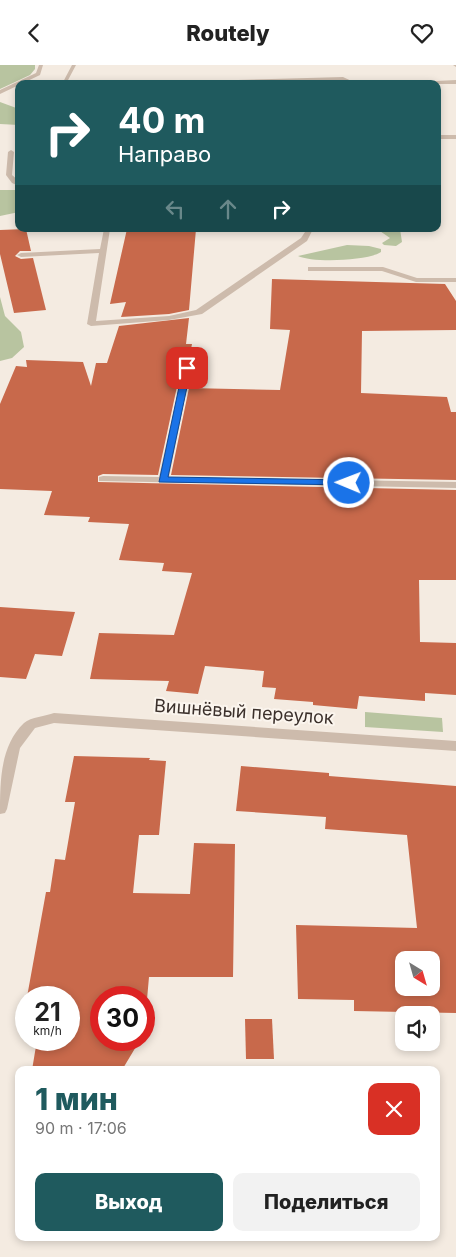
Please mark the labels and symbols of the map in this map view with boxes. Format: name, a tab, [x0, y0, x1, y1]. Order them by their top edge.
pin	[166, 347, 208, 389]
position arrow	[322, 456, 374, 508]
street label: Вишнёвый переулок	[154, 695, 335, 728]
north arrow	[395, 951, 440, 996]
speed limit sign: 30	[90, 986, 155, 1051]

